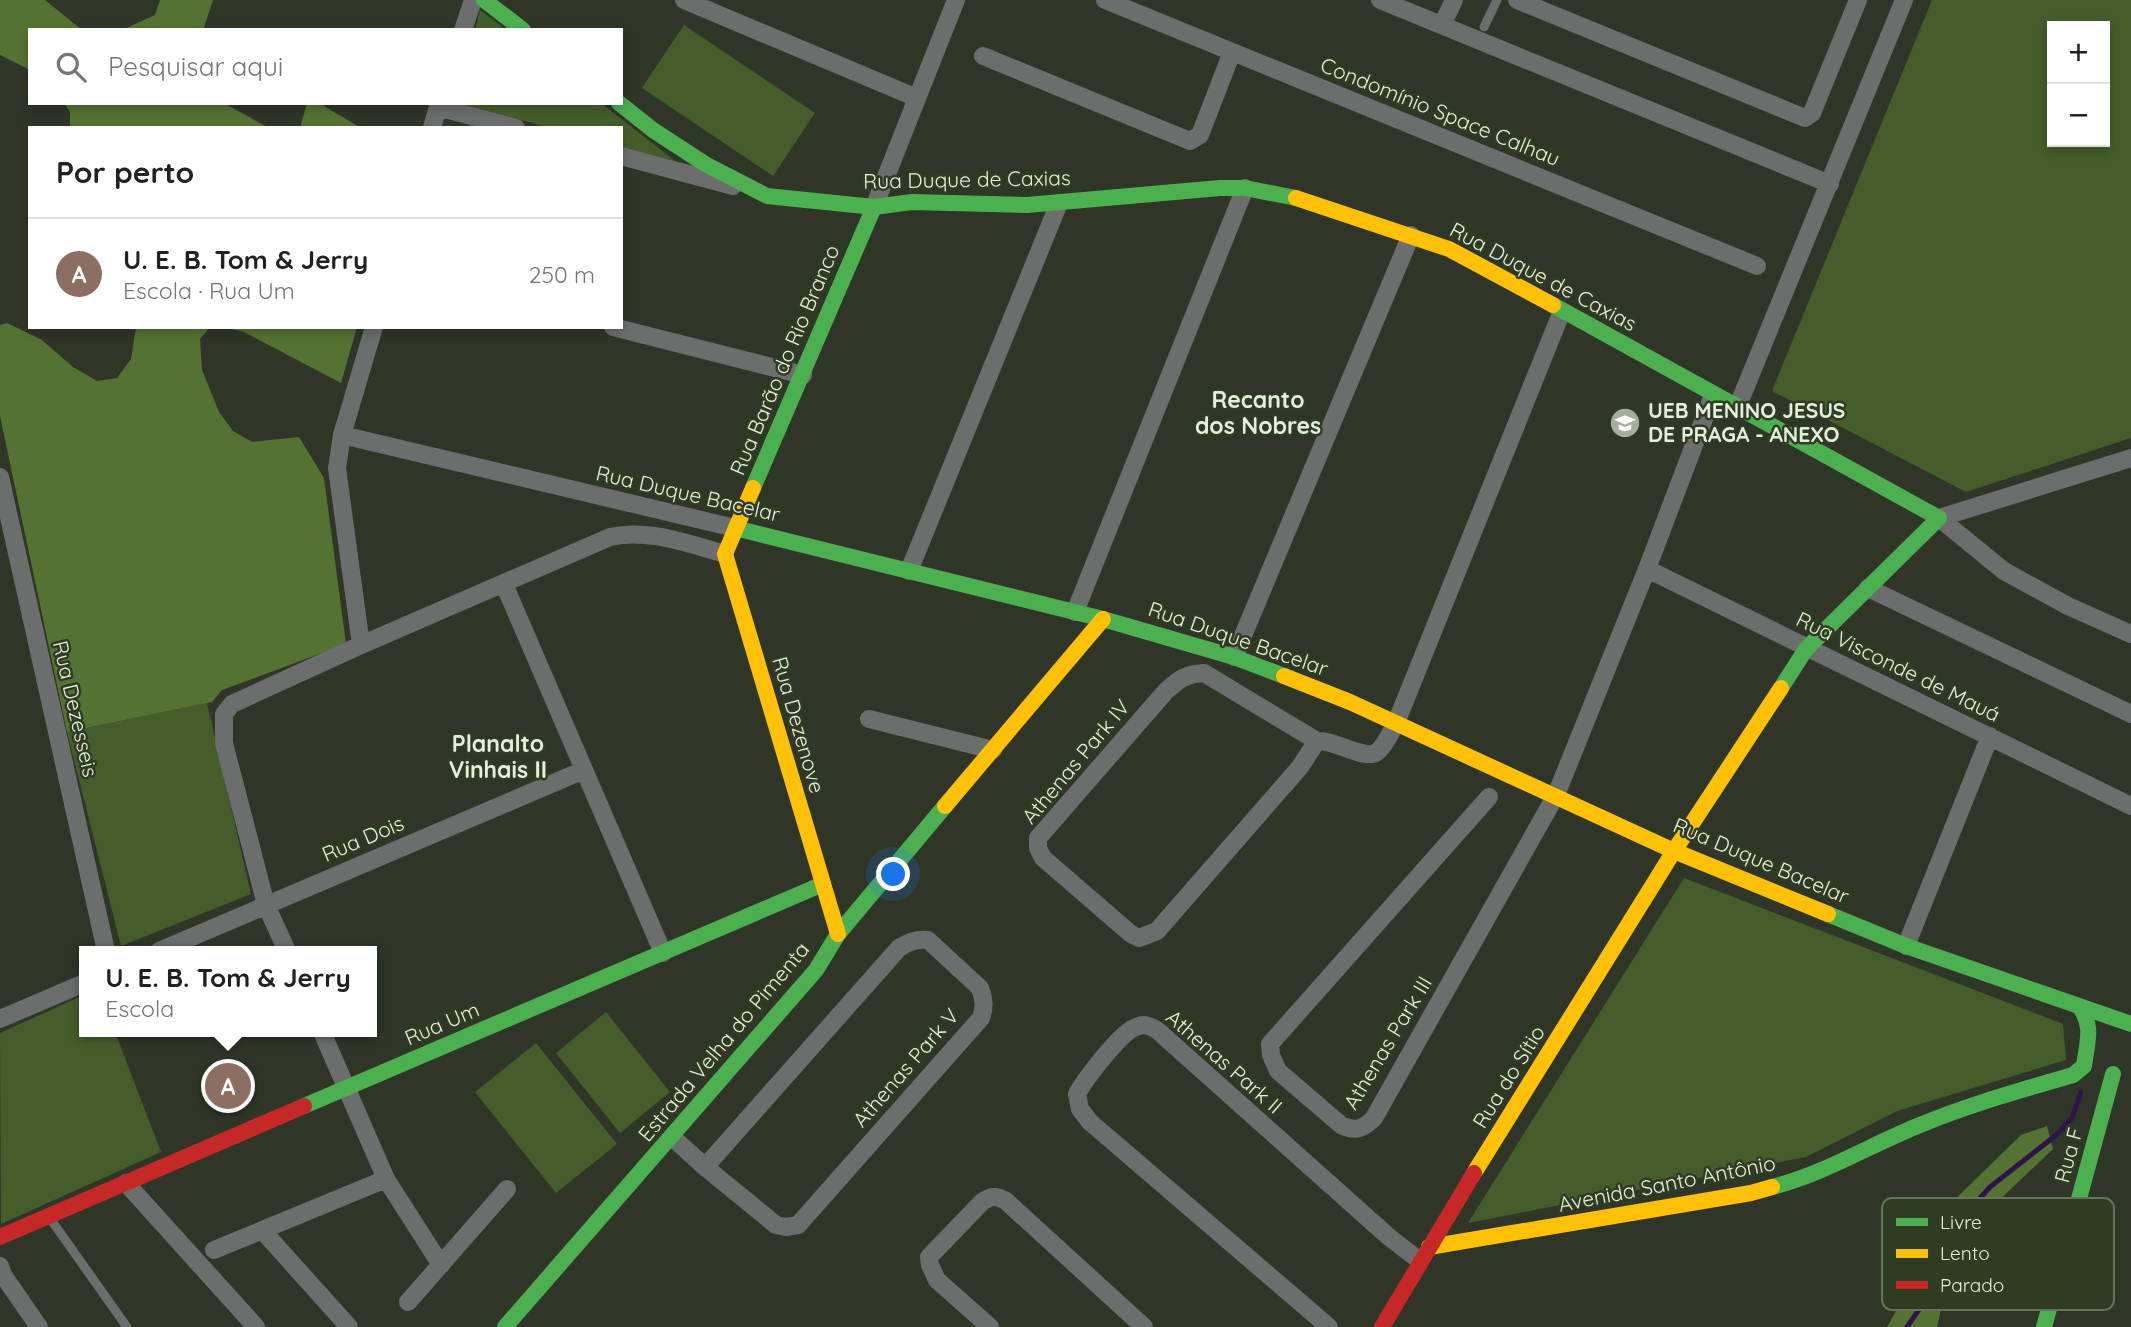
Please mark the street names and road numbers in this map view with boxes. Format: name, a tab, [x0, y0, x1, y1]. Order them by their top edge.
street label: Condomínio Space Calhau	[1317, 51, 1564, 171]
street label: Rua Duque de Caxias	[863, 164, 1071, 194]
street label: Rua Duque de Caxias	[1446, 216, 1641, 336]
street label: Rua Barão do Rio Branco	[724, 241, 844, 479]
street label: Rua Duque Bacelar	[594, 459, 783, 527]
street label: Rua Duque Bacelar	[1145, 595, 1332, 681]
street label: Rua Visconde de Mauá	[1792, 605, 2005, 727]
street label: Rua Dezesseis	[48, 638, 104, 779]
street label: Rua Dezenove	[767, 654, 831, 796]
street label: Athenas Park IV	[1016, 694, 1135, 829]
street label: Rua Dois	[318, 809, 408, 867]
street label: Rua Duque Bacelar	[1670, 811, 1853, 909]
street label: Estrada Velha do Pimenta	[632, 936, 814, 1146]
street label: Athenas Park III	[1337, 971, 1437, 1114]
street label: Rua Um	[400, 996, 483, 1050]
street label: Athenas Park V	[847, 1003, 964, 1132]
street label: Athenas Park II	[1161, 1004, 1288, 1119]
street label: Rua do Sítio	[1466, 1020, 1550, 1133]
street label: Rua F	[2048, 1124, 2088, 1185]
street label: Avenida Santo Antônio	[1556, 1149, 1778, 1217]

